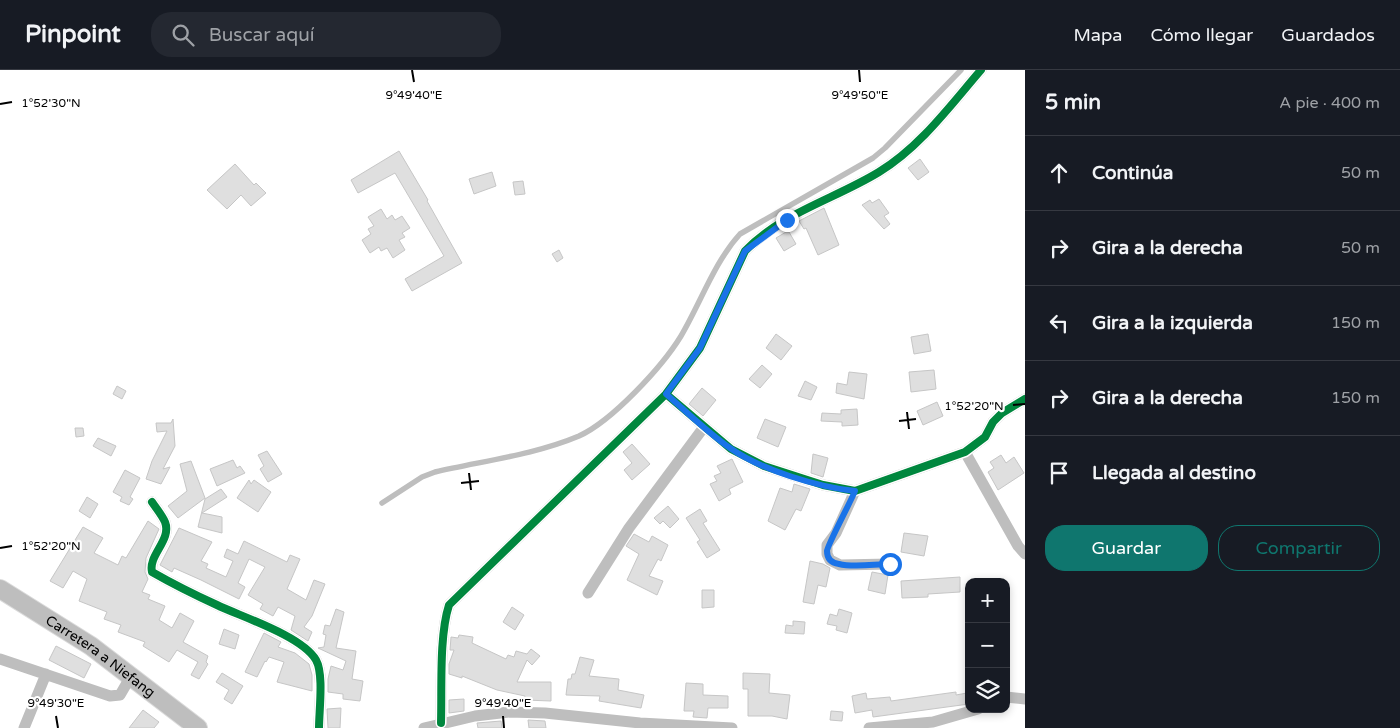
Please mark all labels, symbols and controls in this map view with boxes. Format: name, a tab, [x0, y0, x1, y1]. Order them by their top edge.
search box	[151, 12, 501, 57]
text: Pinpoint	[25, 20, 121, 49]
icon: search	[169, 21, 197, 49]
text: Buscar aquí	[209, 24, 314, 46]
text: Mapa	[1073, 24, 1122, 46]
text: Cómo llegar	[1150, 24, 1253, 46]
text: Guardados	[1281, 24, 1375, 46]
text: 9°49'40"E	[386, 88, 443, 102]
text: 9°49'50"E	[832, 88, 889, 102]
text: 5 min	[1045, 90, 1101, 115]
text: A pie · 400 m	[1279, 93, 1380, 113]
text: 1°52'30"N	[21, 96, 81, 110]
icon: ahead	[1045, 159, 1073, 187]
text: Continúa	[1092, 162, 1174, 184]
text: 50 m	[1341, 163, 1380, 183]
route end	[776, 209, 799, 232]
icon: right	[1045, 234, 1073, 262]
text: Gira a la derecha	[1092, 237, 1243, 259]
text: 50 m	[1341, 238, 1380, 258]
icon: left	[1045, 309, 1073, 337]
text: Gira a la izquierda	[1092, 312, 1253, 334]
text: 150 m	[1331, 313, 1380, 333]
icon: right	[1045, 384, 1073, 412]
text: Gira a la derecha	[1092, 387, 1243, 409]
text: 150 m	[1331, 388, 1380, 408]
text: 1°52'20"N	[944, 399, 1004, 413]
icon: arrive	[1045, 459, 1073, 487]
text: Llegada al destino	[1092, 462, 1256, 484]
button: Guardar	[1045, 525, 1208, 571]
button: Compartir	[1218, 525, 1380, 571]
text: 1°52'20"N	[21, 539, 81, 553]
route start	[879, 553, 902, 576]
map controls	[965, 578, 1010, 713]
button: +	[965, 578, 1010, 623]
street label: Carretera a Niefang	[42, 612, 159, 701]
button: −	[965, 623, 1010, 668]
button: layers	[965, 668, 1010, 713]
text: 9°49'30"E	[28, 696, 85, 710]
text: 9°49'40"E	[475, 696, 532, 710]

